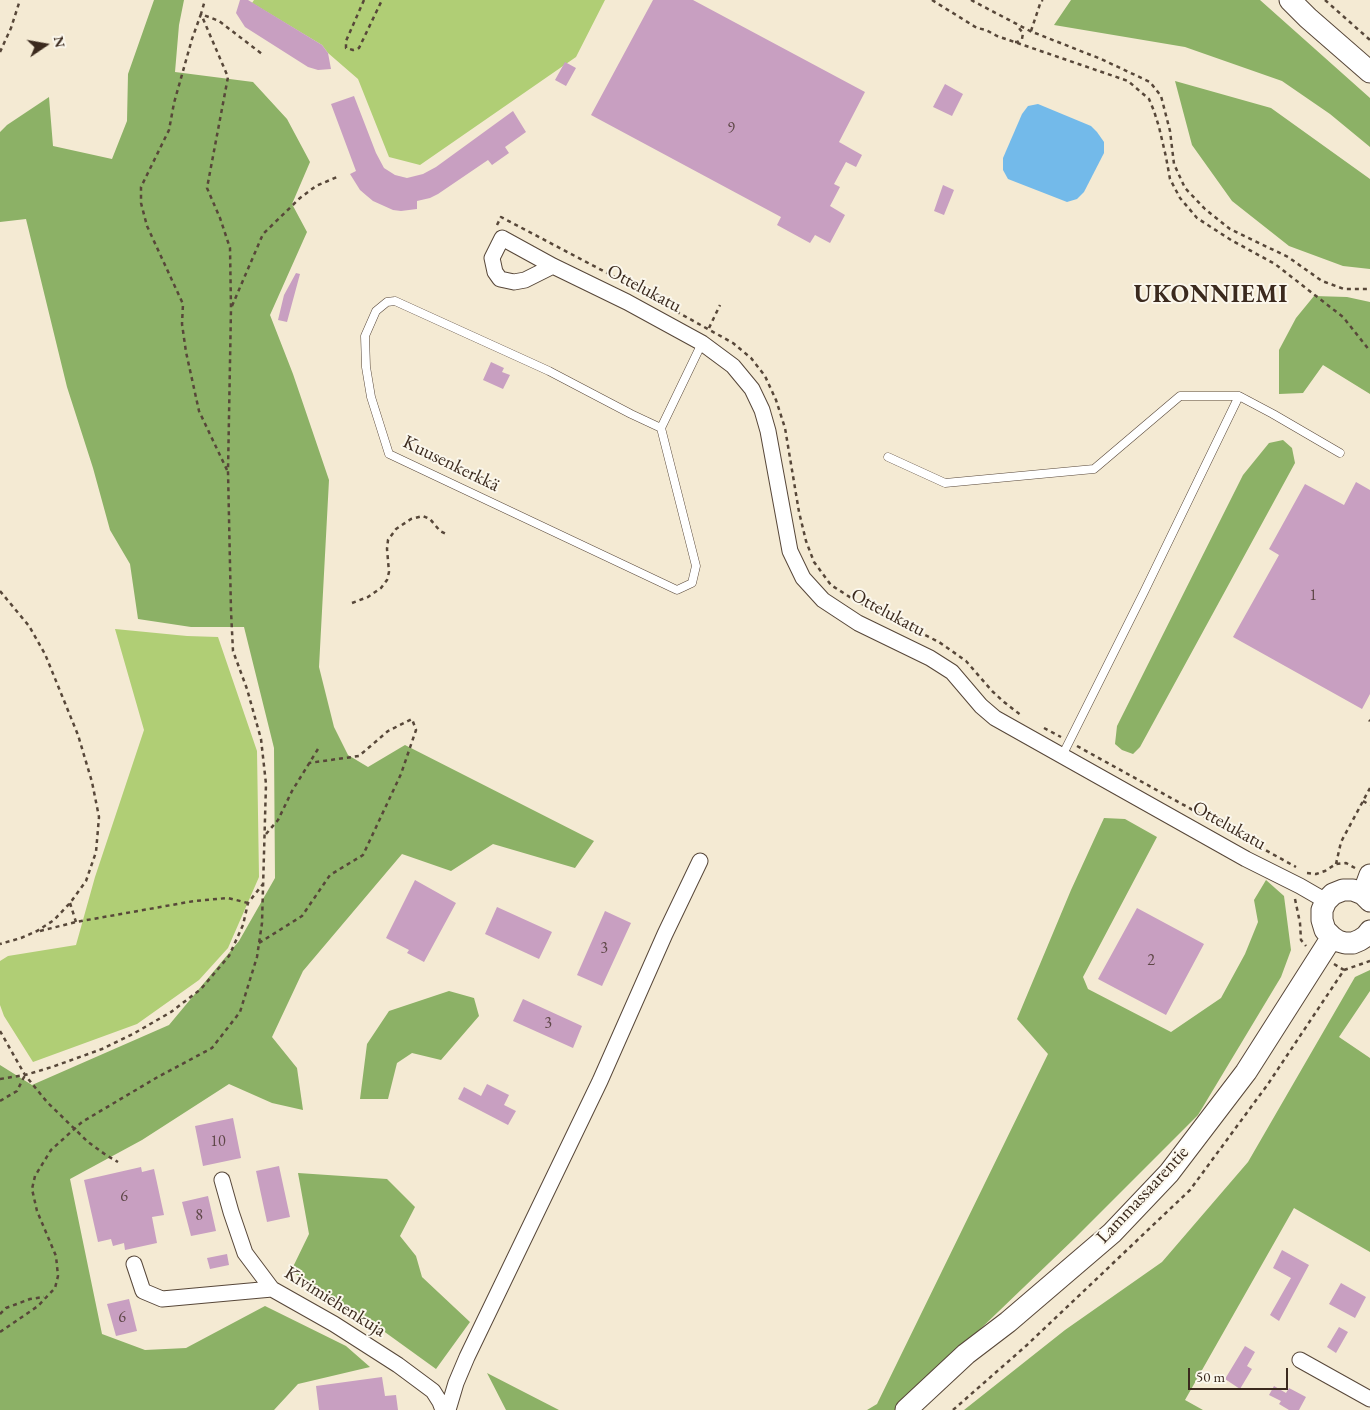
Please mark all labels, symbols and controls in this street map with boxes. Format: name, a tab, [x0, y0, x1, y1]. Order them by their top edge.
north arrow	[20, 20, 70, 70]
text: N	[50, 34, 70, 49]
house number: 9	[727, 119, 735, 139]
street label: Ottelukatu	[603, 260, 685, 318]
district label: UKONNIEMI	[1133, 281, 1289, 309]
street label: Kuusenkerkkä	[399, 431, 503, 497]
street label: Ottelukatu	[847, 584, 929, 642]
house number: 1	[1309, 586, 1317, 606]
street label: Ottelukatu	[1188, 796, 1270, 856]
house number: 3	[600, 939, 608, 959]
house number: 2	[1147, 951, 1155, 971]
house number: 3	[544, 1014, 552, 1034]
house number: 10	[210, 1132, 226, 1152]
street label: Lammassaarentie	[1092, 1141, 1194, 1249]
house number: 6	[120, 1187, 128, 1207]
house number: 8	[195, 1206, 203, 1226]
street label: Kivimiehenkuja	[280, 1262, 390, 1342]
house number: 6	[118, 1308, 126, 1328]
scale bar	[1190, 1358, 1290, 1390]
text: 50 m	[1196, 1367, 1225, 1386]

